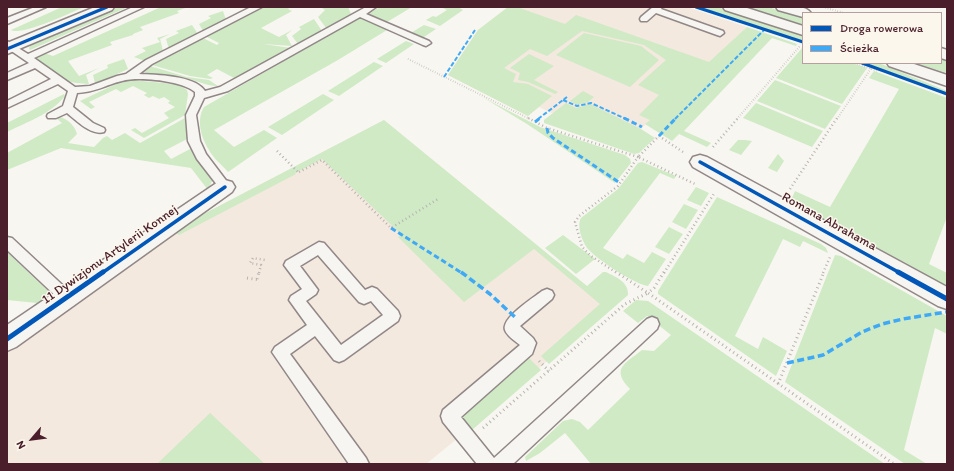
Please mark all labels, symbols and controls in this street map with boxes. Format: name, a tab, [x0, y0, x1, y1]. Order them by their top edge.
legend	[802, 12, 942, 64]
text: Droga rowerowa	[840, 21, 923, 35]
text: Ścieżka	[840, 41, 879, 55]
street label: Romana Abrahama	[779, 189, 879, 255]
street label: 11 Dywizjonu Artylerii Konnej	[39, 202, 181, 308]
north arrow	[12, 419, 52, 459]
text: N	[13, 439, 28, 451]

